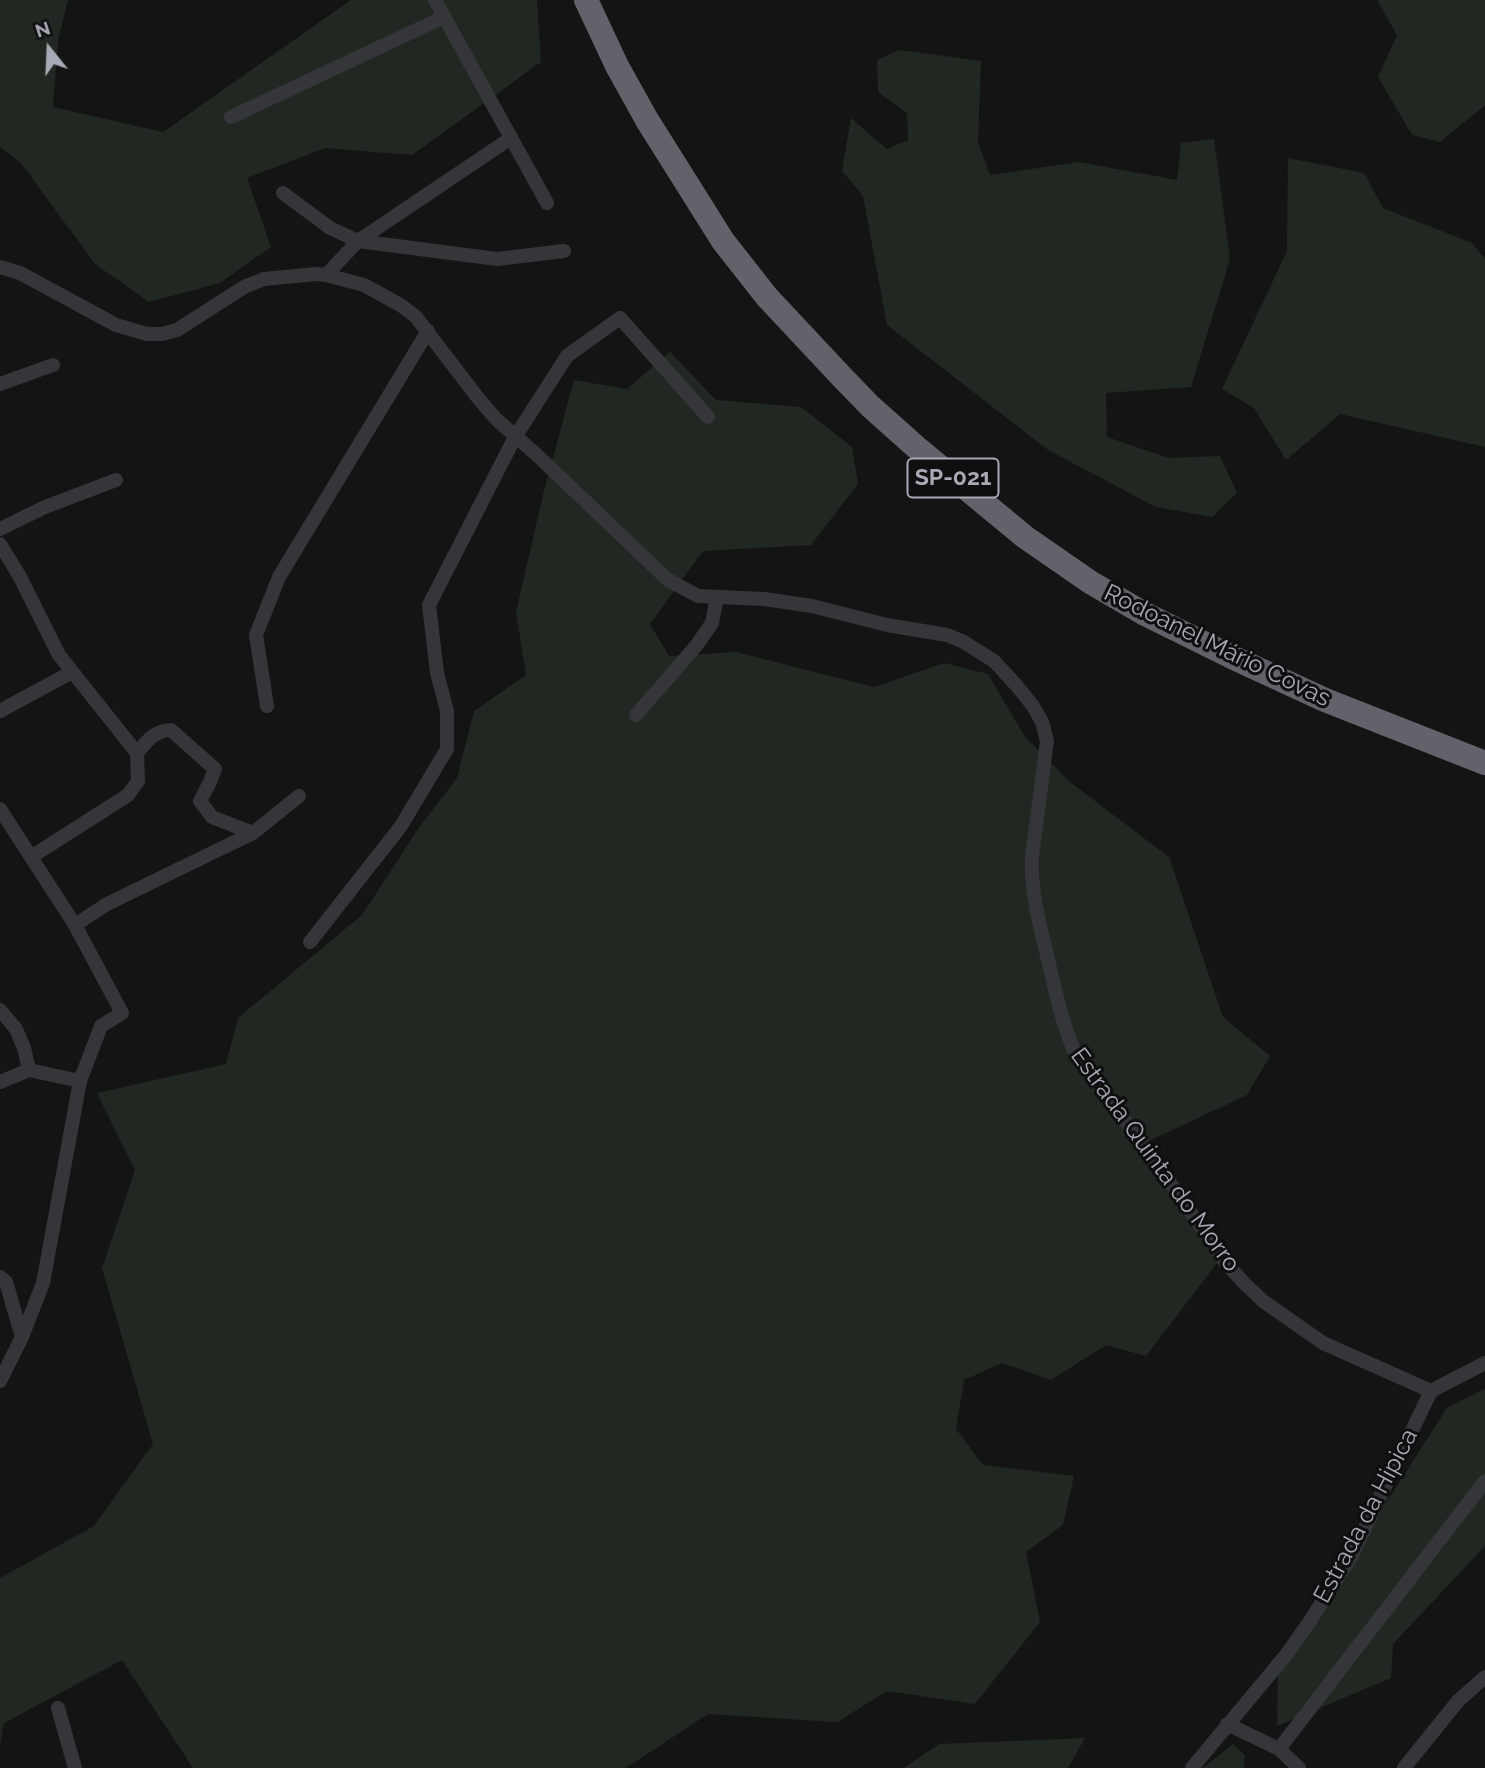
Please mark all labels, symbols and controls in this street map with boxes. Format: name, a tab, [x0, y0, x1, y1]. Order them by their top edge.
north arrow	[14, 14, 84, 84]
text: N	[32, 16, 53, 42]
road number: SP-021	[908, 458, 998, 498]
street label: Rodoanel Mário Covas	[1099, 579, 1335, 713]
street label: Estrada Quinta do Morro	[1064, 1042, 1246, 1278]
street label: Estrada da Hipica	[1308, 1424, 1424, 1608]

